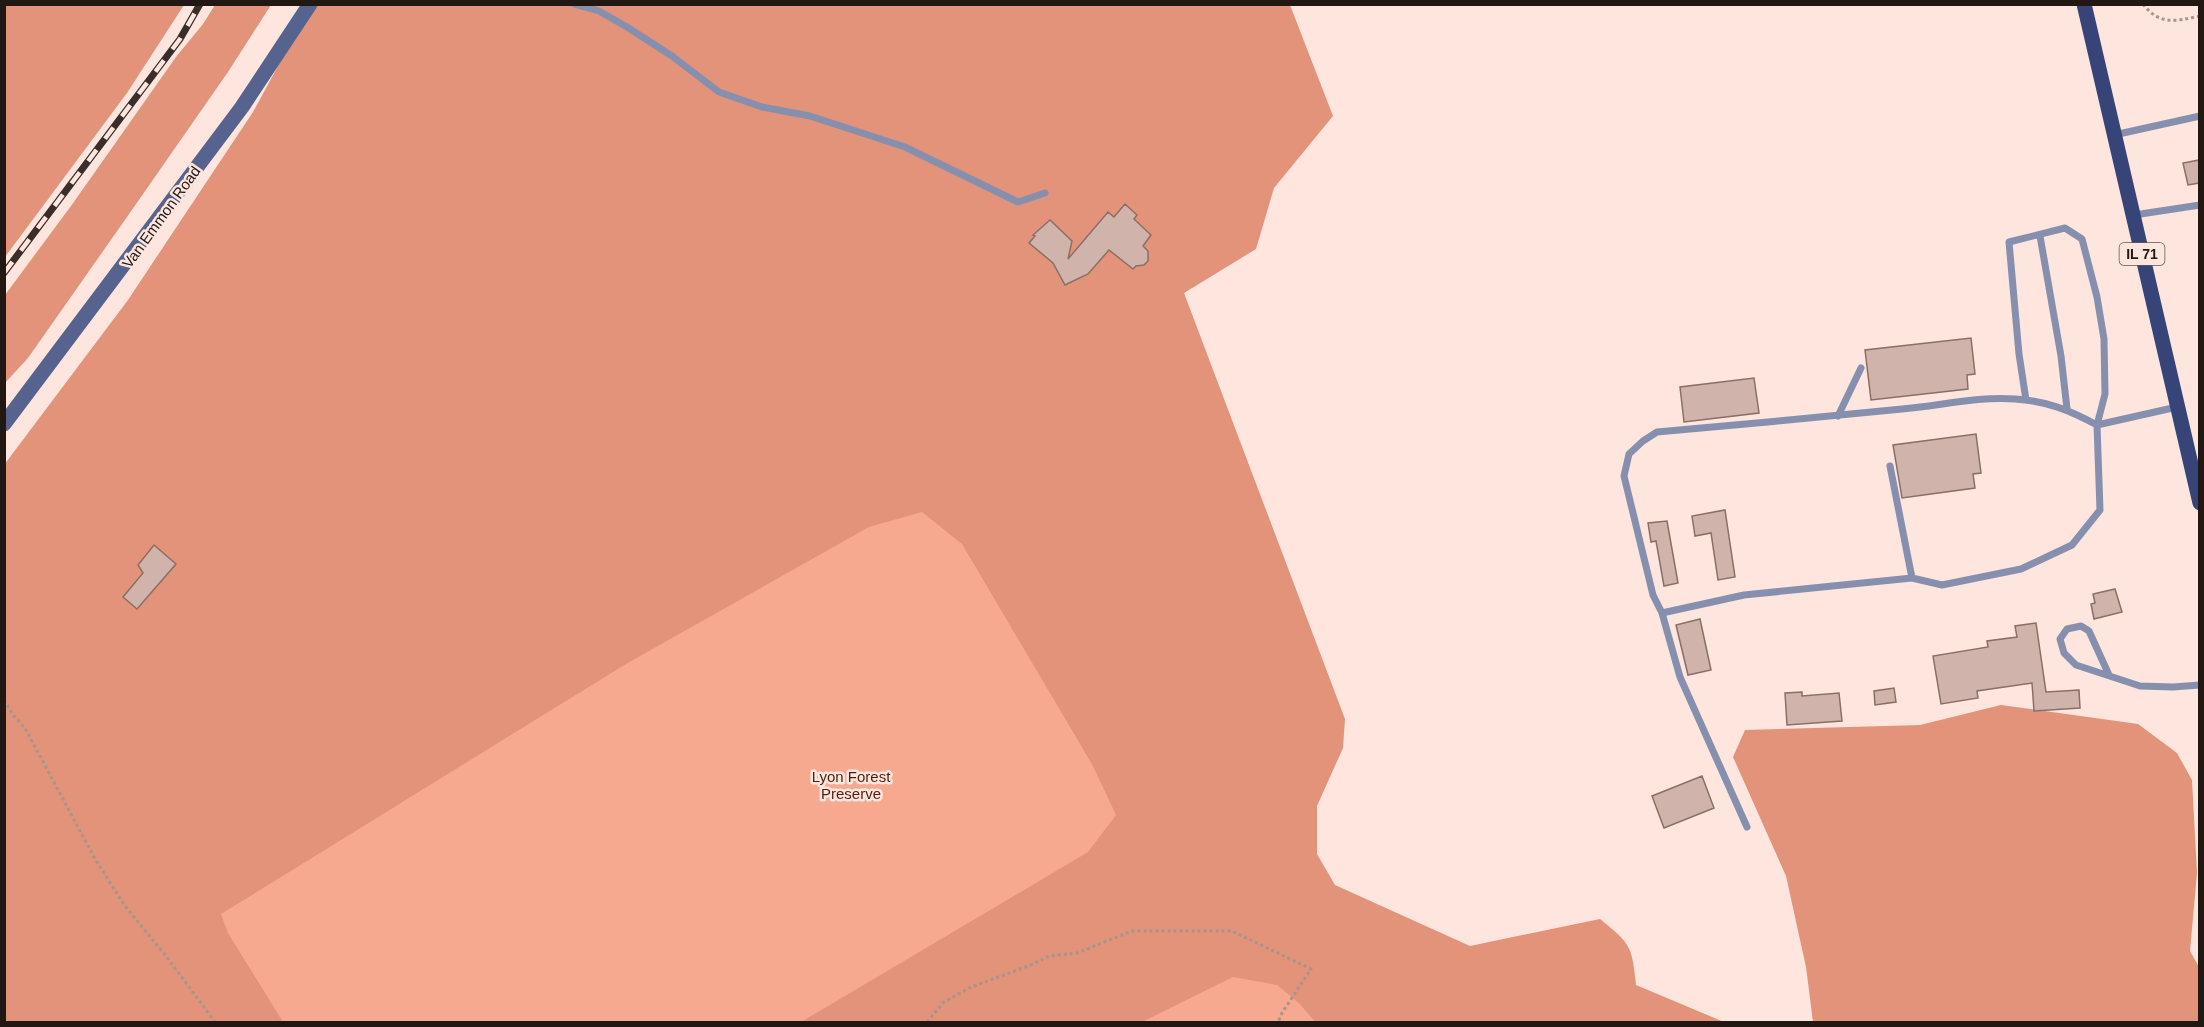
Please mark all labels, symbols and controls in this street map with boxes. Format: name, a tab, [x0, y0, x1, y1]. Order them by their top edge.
street label: Van Emmon Road	[118, 163, 204, 271]
road number: IL 71	[2120, 243, 2164, 265]
park label: Lyon Forest Preserve	[812, 768, 891, 802]

